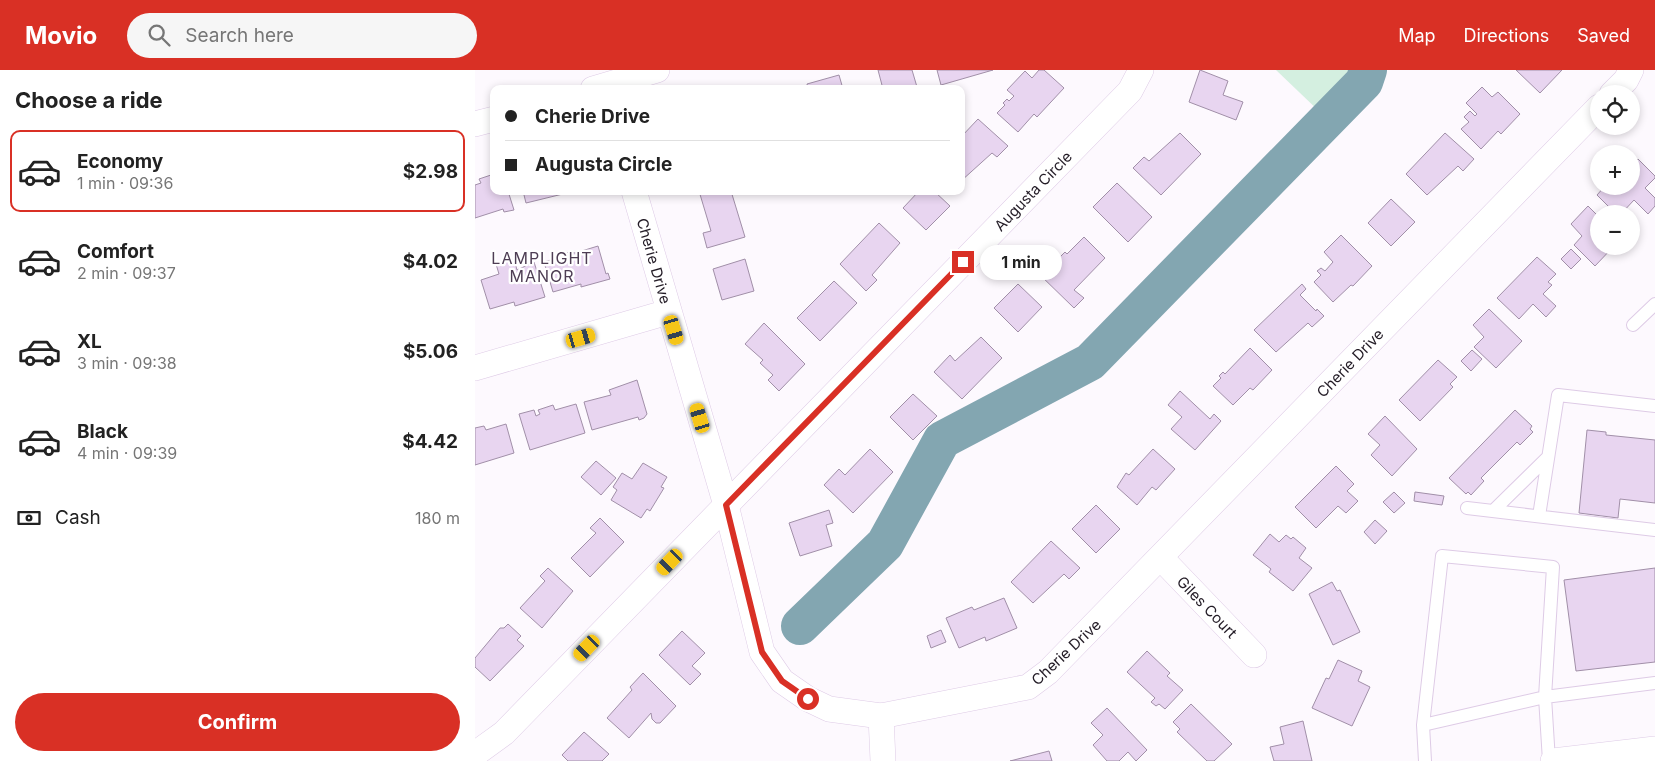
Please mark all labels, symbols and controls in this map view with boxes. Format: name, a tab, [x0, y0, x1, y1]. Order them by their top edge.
search box	[127, 13, 477, 58]
text: Movio	[25, 21, 97, 50]
icon: search	[145, 21, 173, 49]
text: Search here	[185, 24, 294, 47]
text: Map	[1398, 25, 1436, 46]
text: Directions	[1464, 25, 1549, 46]
text: Saved	[1577, 25, 1630, 46]
map controls	[1590, 85, 1640, 255]
button: locate	[1590, 85, 1640, 135]
text: Choose a ride	[15, 87, 163, 113]
text: Cherie Drive	[535, 105, 650, 128]
button: +	[1590, 145, 1640, 195]
street label: Augusta Circle	[990, 147, 1076, 235]
icon: car	[17, 149, 62, 194]
text: Economy	[77, 150, 163, 173]
text: Augusta Circle	[535, 153, 672, 176]
text: $2.98	[403, 160, 458, 183]
text: 1 min · 09:36	[77, 173, 173, 193]
button: −	[1590, 205, 1640, 255]
street label: Cherie Drive	[633, 216, 675, 306]
icon: car	[17, 239, 62, 284]
text: Comfort	[77, 240, 154, 263]
callout: 1 min	[981, 244, 1063, 280]
district label: LAMPLIGHT MANOR	[491, 248, 593, 286]
text: $4.02	[403, 250, 458, 273]
route end	[952, 251, 974, 273]
text: 1 min	[1001, 252, 1041, 272]
text: 2 min · 09:37	[77, 263, 176, 283]
car	[662, 313, 685, 347]
street label: Cherie Drive	[1313, 325, 1387, 401]
car	[564, 327, 597, 349]
icon: car	[17, 329, 62, 374]
text: XL	[77, 330, 102, 353]
text: $5.06	[403, 340, 458, 363]
text: 3 min · 09:38	[77, 353, 177, 373]
car	[688, 401, 711, 435]
icon: car	[17, 419, 62, 464]
text: Black	[77, 420, 128, 443]
text: $4.42	[402, 430, 458, 453]
text: 4 min · 09:39	[77, 443, 177, 463]
icon: cash	[15, 504, 43, 532]
text: Cash	[55, 506, 101, 529]
text: 180 m	[415, 508, 460, 528]
car	[654, 546, 685, 578]
street label: Giles Court	[1173, 572, 1241, 642]
street label: Cherie Drive	[1027, 615, 1105, 689]
car	[571, 632, 602, 664]
route start	[797, 688, 819, 710]
button: Confirm	[15, 693, 460, 751]

